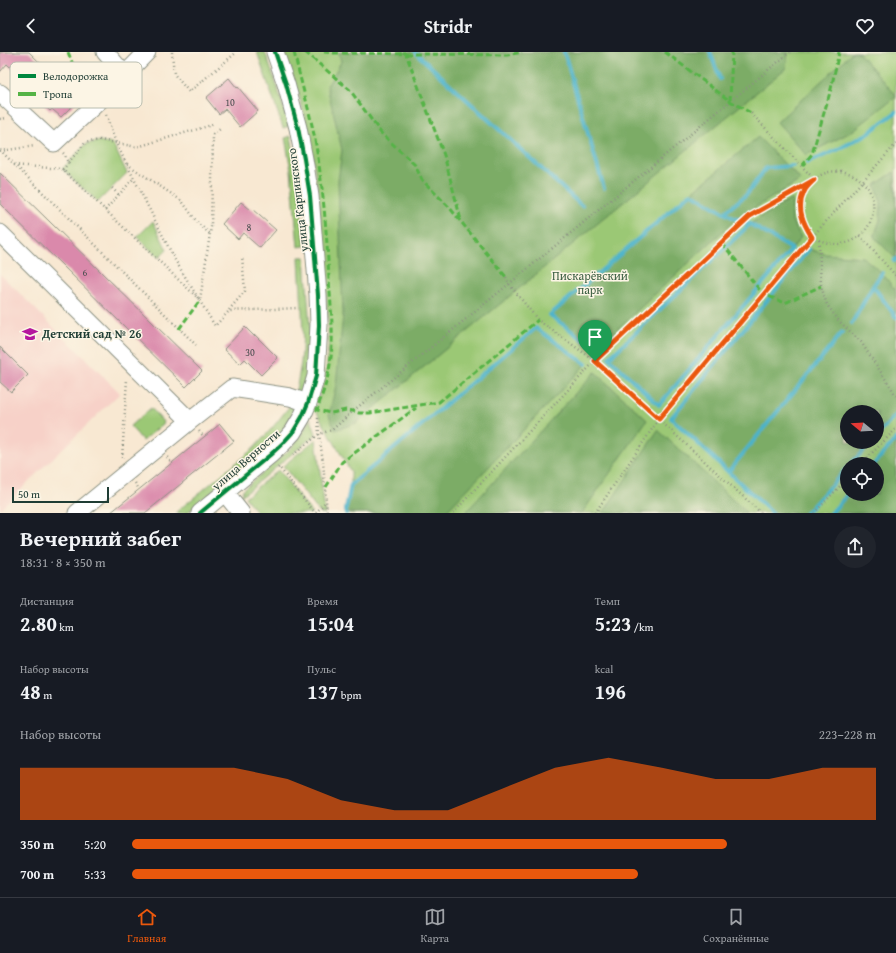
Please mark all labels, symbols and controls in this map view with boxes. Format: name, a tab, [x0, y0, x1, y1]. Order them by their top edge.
text: Stridr	[424, 13, 472, 40]
icon: back	[20, 15, 42, 37]
icon: heart	[854, 15, 876, 37]
legend	[10, 62, 142, 108]
text: Велодорожка	[43, 68, 109, 84]
text: Тропа	[43, 86, 73, 102]
house number: 10	[225, 95, 235, 110]
street label: улица Карпинского	[283, 147, 312, 254]
house number: 8	[247, 220, 252, 235]
house number: 6	[83, 265, 88, 280]
park label: Пискарёвский парк	[552, 267, 628, 298]
pin	[578, 320, 612, 361]
school or university icon: Детский сад № 26	[21, 325, 39, 343]
place label: Детский сад № 26	[41, 325, 141, 342]
icon: arrive	[584, 326, 606, 348]
house number: 30	[245, 345, 255, 360]
north arrow	[840, 405, 884, 449]
map controls	[840, 405, 884, 501]
street label: улица Верности	[207, 425, 283, 495]
button: locate	[840, 457, 884, 501]
scale bar	[12, 485, 109, 504]
text: 50 m	[18, 486, 40, 502]
text: Вечерний забег	[20, 522, 181, 554]
button: share	[834, 526, 876, 568]
text: 18:31 · 8 × 350 m	[20, 553, 106, 572]
text: Дистанция	[20, 593, 74, 609]
text: Время	[307, 593, 338, 609]
text: Темп	[595, 593, 620, 609]
text: 2.80	[20, 609, 57, 638]
text: 15:04	[307, 609, 354, 638]
text: 5:23	[595, 609, 631, 638]
text: km	[57, 619, 74, 635]
text: /km	[631, 619, 654, 635]
text: Набор высоты	[20, 661, 89, 677]
text: Пульс	[307, 661, 336, 677]
text: kcal	[595, 661, 613, 677]
text: 48	[20, 677, 41, 706]
text: 137	[307, 677, 338, 706]
text: 196	[595, 677, 626, 706]
text: m	[41, 687, 52, 703]
text: bpm	[338, 687, 361, 703]
text: Набор высоты	[20, 725, 101, 744]
text: 223–228 m	[819, 725, 876, 744]
text: 350 m	[20, 835, 54, 854]
text: 5:20	[84, 835, 106, 854]
text: 700 m	[20, 865, 54, 884]
text: 5:33	[84, 865, 106, 884]
tab: Главная	[127, 906, 166, 946]
tab: Карта	[421, 906, 449, 946]
tab: Сохранённые	[703, 906, 769, 946]

